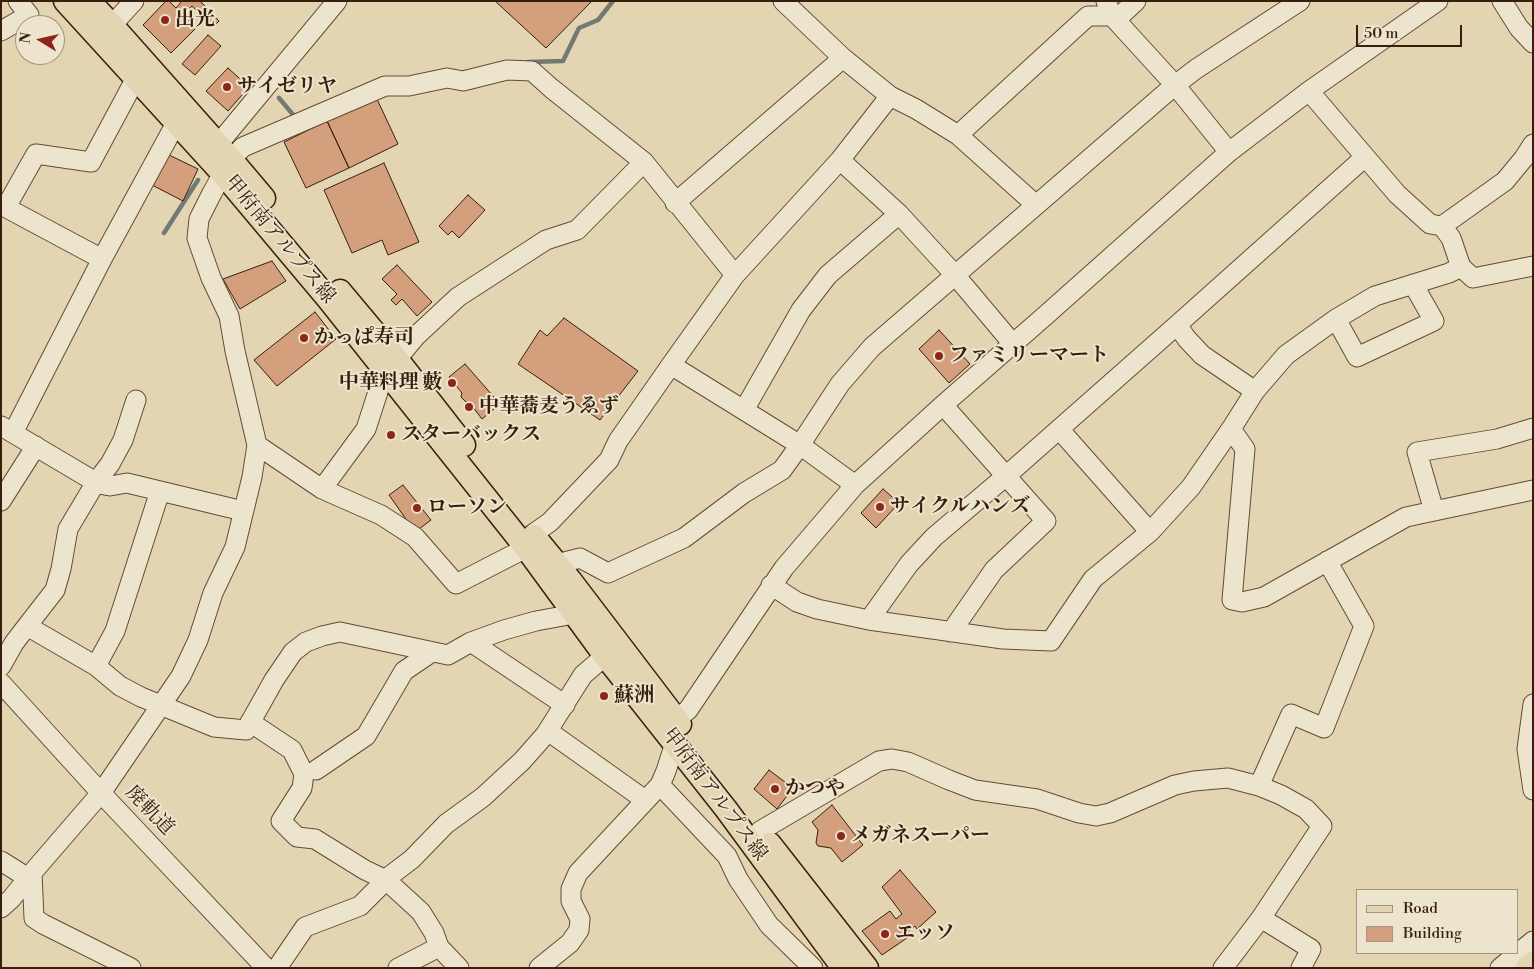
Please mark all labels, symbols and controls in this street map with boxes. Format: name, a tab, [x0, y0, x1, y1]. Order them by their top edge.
place label: 出光	[175, 8, 215, 32]
marker: 出光	[159, 14, 171, 26]
north arrow	[15, 15, 65, 65]
scale bar	[1359, 15, 1465, 47]
text: 50 m	[1364, 24, 1398, 43]
text: N	[16, 31, 36, 45]
place label: サイゼリヤ	[237, 75, 337, 99]
marker: サイゼリヤ	[221, 81, 233, 93]
street label: 甲府南アルプス線	[218, 171, 340, 309]
place label: かっぱ寿司	[314, 326, 414, 350]
marker: かっぱ寿司	[298, 332, 310, 344]
place label: ファミリーマート	[949, 344, 1109, 368]
marker: ファミリーマート	[933, 350, 945, 362]
place label: 中華料理 藪	[339, 371, 442, 395]
marker: 中華料理 藪	[446, 377, 458, 389]
place label: 中華蕎麦うゑず	[479, 395, 619, 419]
marker: 中華蕎麦うゑず	[463, 401, 475, 413]
place label: スターバックス	[401, 423, 541, 447]
marker: スターバックス	[385, 429, 397, 441]
place label: サイクルハンズ	[890, 495, 1030, 519]
place label: ローソン	[427, 496, 507, 520]
marker: サイクルハンズ	[874, 501, 886, 513]
marker: ローソン	[411, 502, 423, 514]
place label: 蘇洲	[614, 684, 654, 708]
marker: 蘇洲	[598, 690, 610, 702]
street label: 甲府南アルプス線	[656, 724, 772, 866]
place label: かつや	[785, 777, 845, 801]
street label: 廃軌道	[120, 781, 178, 841]
marker: かつや	[769, 783, 781, 795]
place label: メガネスーパー	[851, 824, 990, 848]
marker: メガネスーパー	[835, 830, 847, 842]
legend	[1356, 889, 1519, 954]
text: Road	[1403, 899, 1438, 918]
place label: エッソ	[895, 922, 955, 946]
text: Building	[1403, 924, 1462, 943]
marker: エッソ	[879, 928, 891, 940]

